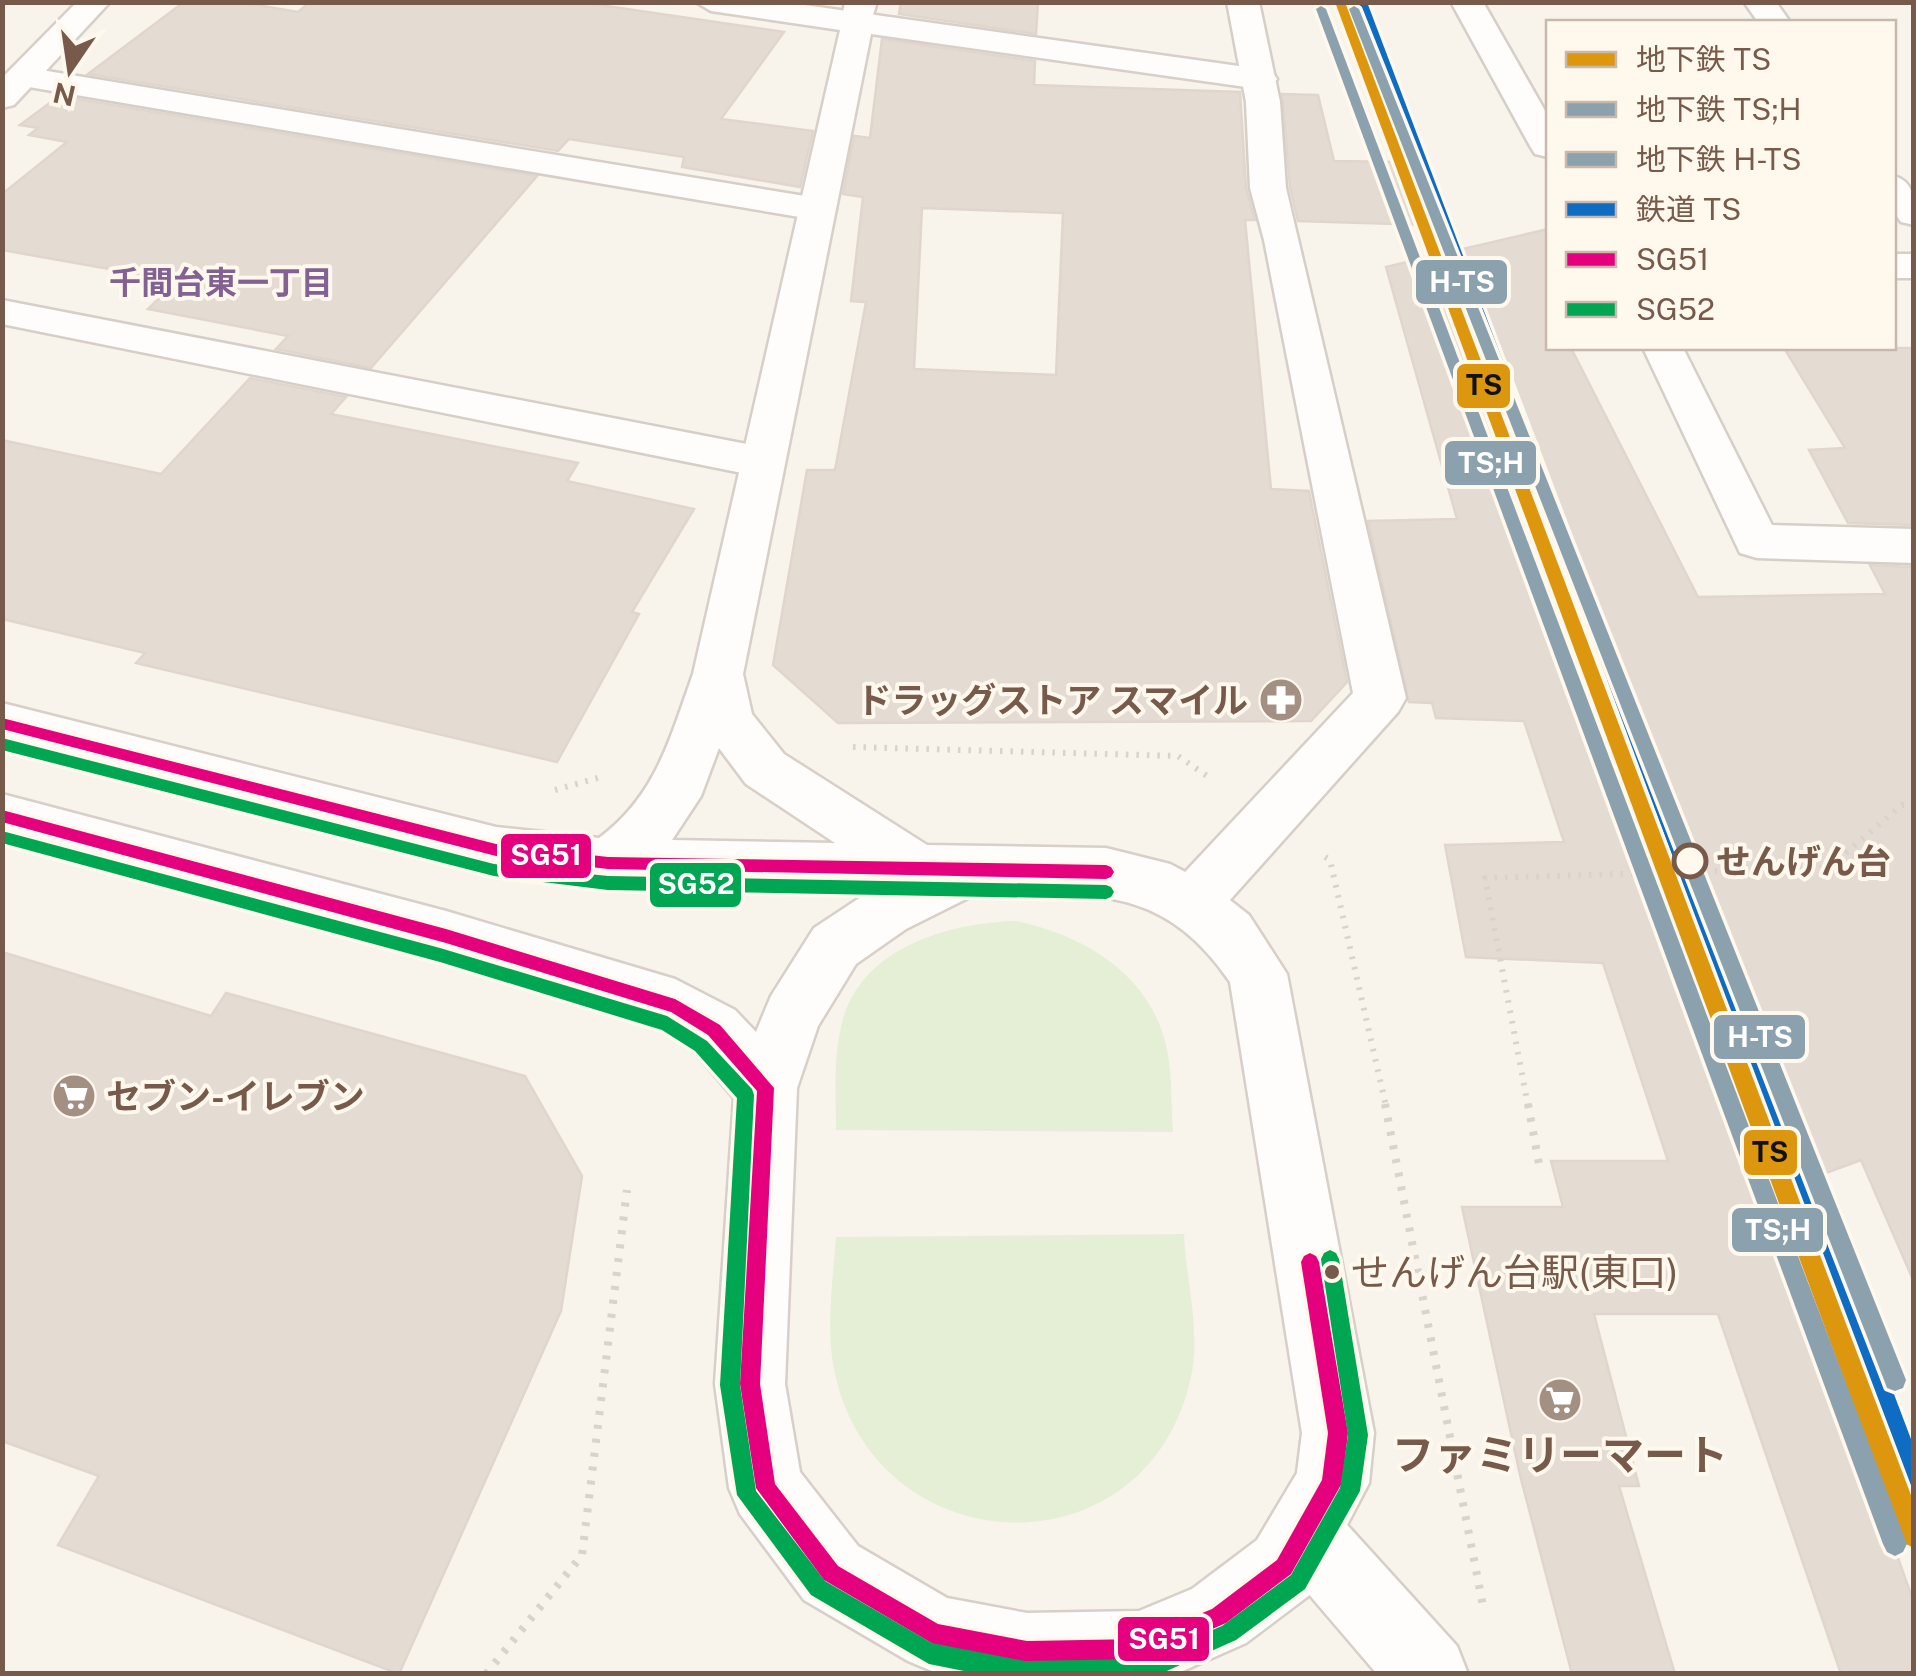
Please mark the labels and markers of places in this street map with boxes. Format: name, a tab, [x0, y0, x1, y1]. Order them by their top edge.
pharmacy icon: ドラッグストア スマイル	[1258, 677, 1304, 723]
place label: ドラッグストア スマイル	[856, 680, 1248, 721]
place label: せんげん台	[1716, 841, 1891, 882]
marker: せんげん台	[1673, 844, 1707, 878]
supermarket icon: セブン-イレブン	[51, 1073, 97, 1119]
place label: セブン-イレブン	[106, 1076, 365, 1117]
place label: せんげん台駅(東口)	[1351, 1250, 1678, 1295]
marker: せんげん台駅(東口)	[1322, 1262, 1342, 1282]
supermarket icon: ファミリーマート	[1537, 1377, 1583, 1423]
place label: ファミリーマート	[1392, 1430, 1728, 1479]

